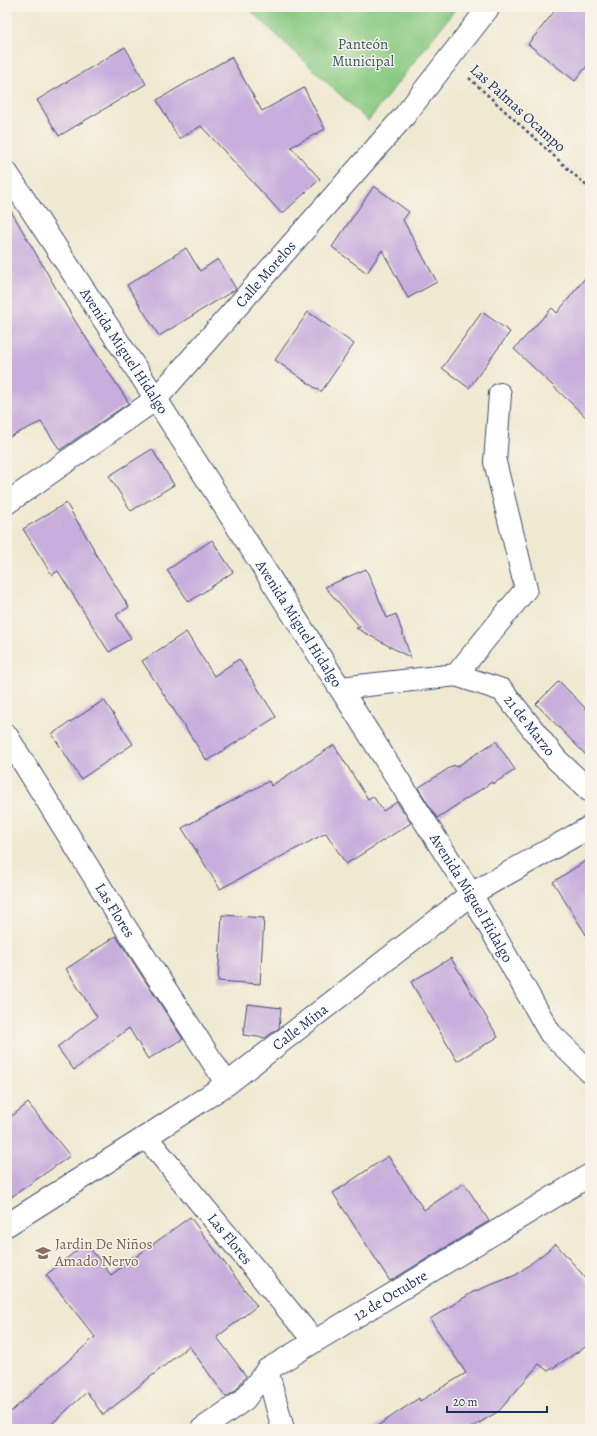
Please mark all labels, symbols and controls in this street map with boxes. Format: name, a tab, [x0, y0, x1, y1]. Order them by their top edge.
park label: Panteón Municipal	[332, 34, 394, 71]
street label: Las Palmas Ocampo	[466, 60, 570, 156]
street label: Calle Morelos	[231, 236, 300, 312]
street label: Avenida Miguel Hidalgo	[75, 283, 173, 418]
street label: Avenida Miguel Hidalgo	[251, 555, 347, 691]
street label: 21 de Marzo	[499, 691, 560, 760]
street label: Avenida Miguel Hidalgo	[424, 829, 518, 966]
street label: Las Flores	[90, 879, 140, 941]
street label: Calle Mina	[268, 999, 332, 1055]
street label: Las Flores	[203, 1209, 257, 1269]
place label: Jardin De Niños Amado Nervo	[54, 1234, 153, 1271]
school or university icon: Jardin De Niños Amado Nervo	[34, 1244, 52, 1262]
street label: 12 de Octubre	[350, 1265, 431, 1325]
scale bar	[447, 1388, 547, 1414]
text: 20 m	[453, 1394, 477, 1410]

